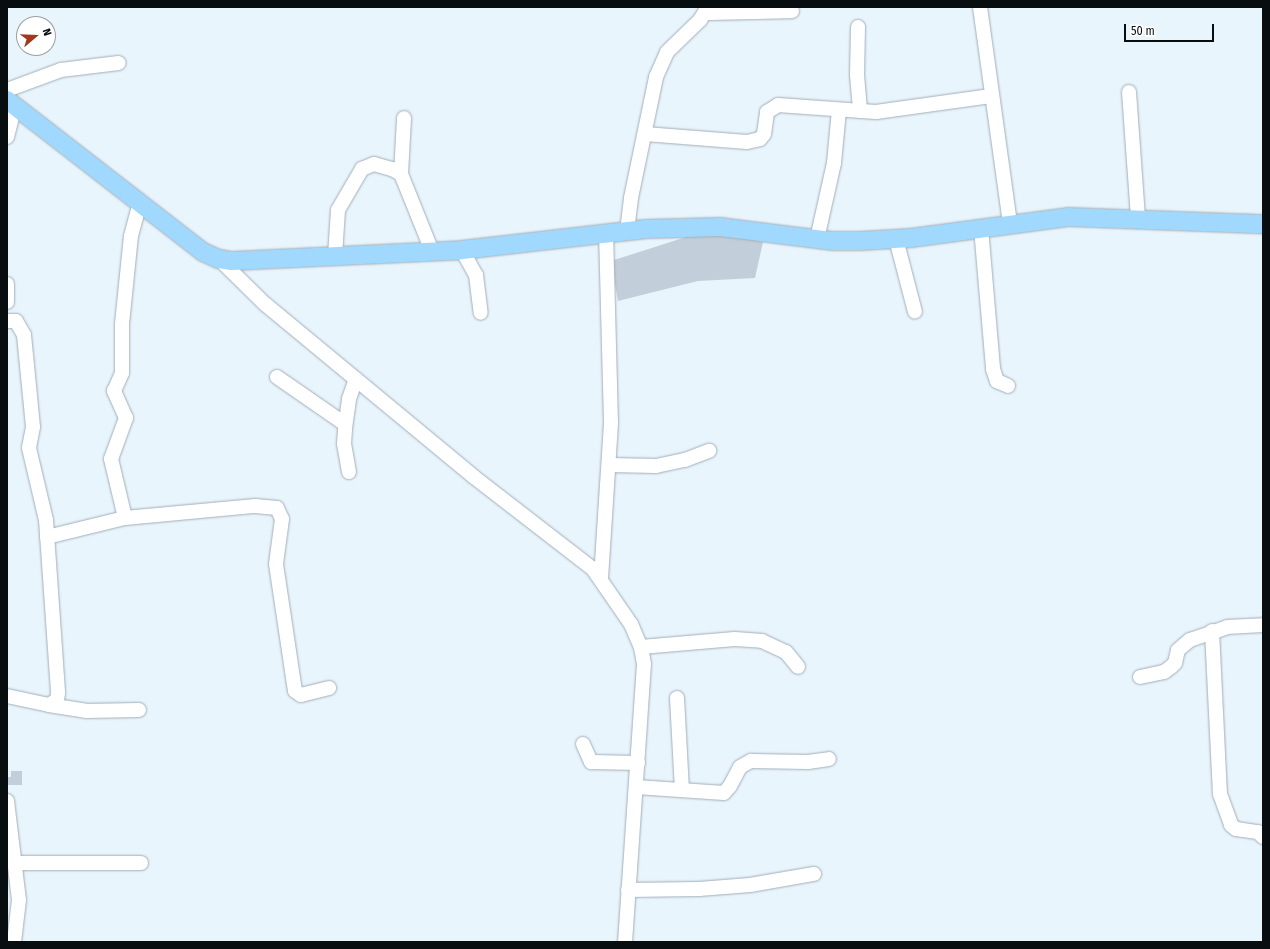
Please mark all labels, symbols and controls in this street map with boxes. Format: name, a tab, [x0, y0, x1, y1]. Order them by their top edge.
north arrow	[16, 16, 56, 56]
scale bar	[1126, 16, 1216, 42]
text: 50 m	[1131, 24, 1155, 38]
text: N	[40, 27, 54, 37]

